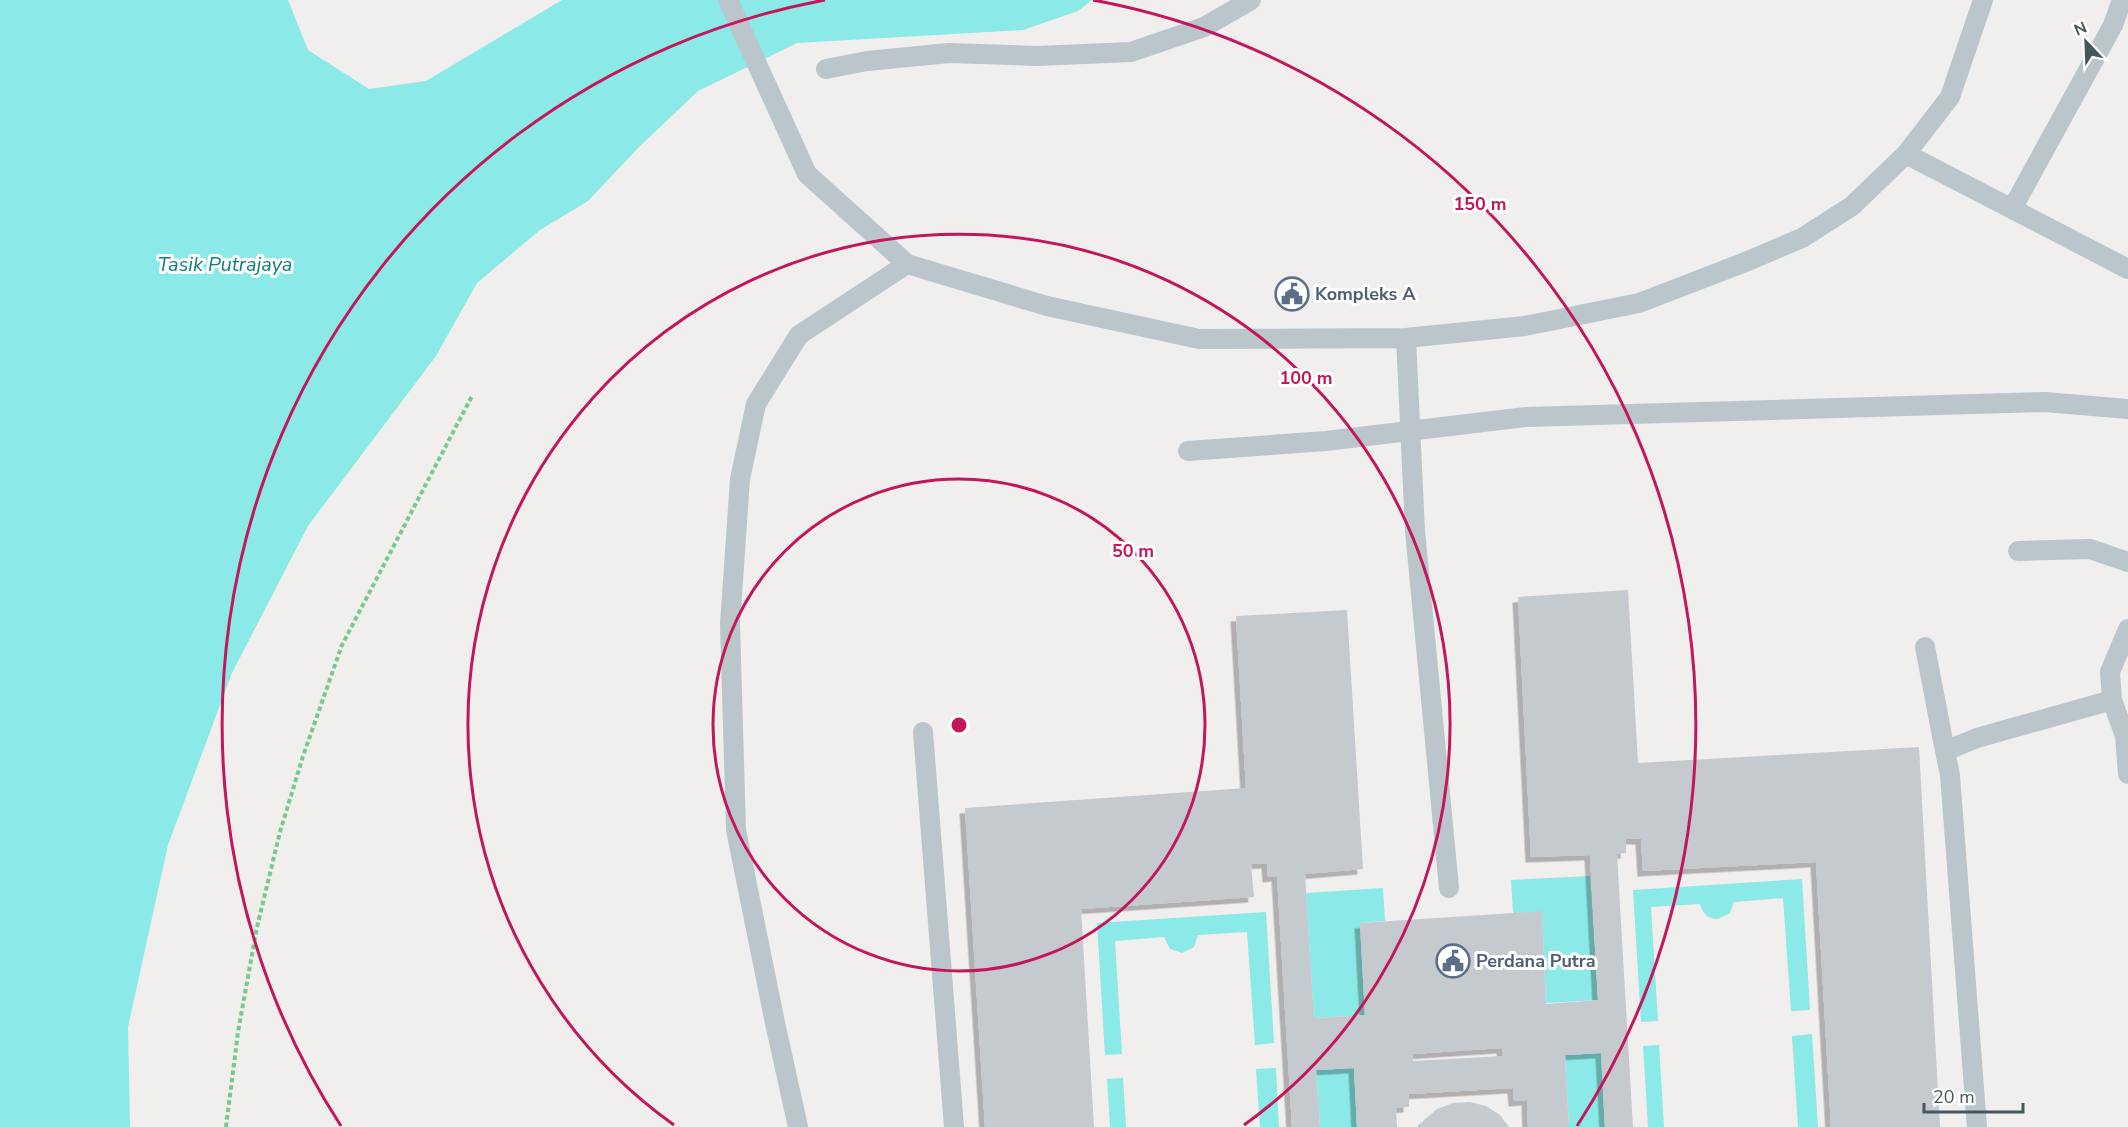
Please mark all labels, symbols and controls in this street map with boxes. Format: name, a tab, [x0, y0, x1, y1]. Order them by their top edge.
north arrow	[2056, 12, 2116, 72]
text: N	[2071, 17, 2090, 42]
text: 150 m	[1453, 192, 1507, 216]
water label: Tasik Putrajaya	[158, 251, 292, 278]
public building icon: Kompleks A	[1274, 276, 1310, 312]
place label: Kompleks A	[1315, 282, 1416, 306]
text: 100 m	[1279, 366, 1333, 390]
text: 50 m	[1112, 539, 1154, 563]
centre of rings	[949, 715, 969, 735]
public building icon: Perdana Putra	[1435, 943, 1471, 979]
place label: Perdana Putra	[1476, 949, 1596, 973]
scale bar	[1924, 1076, 2023, 1114]
text: 20 m	[1933, 1085, 1975, 1109]

